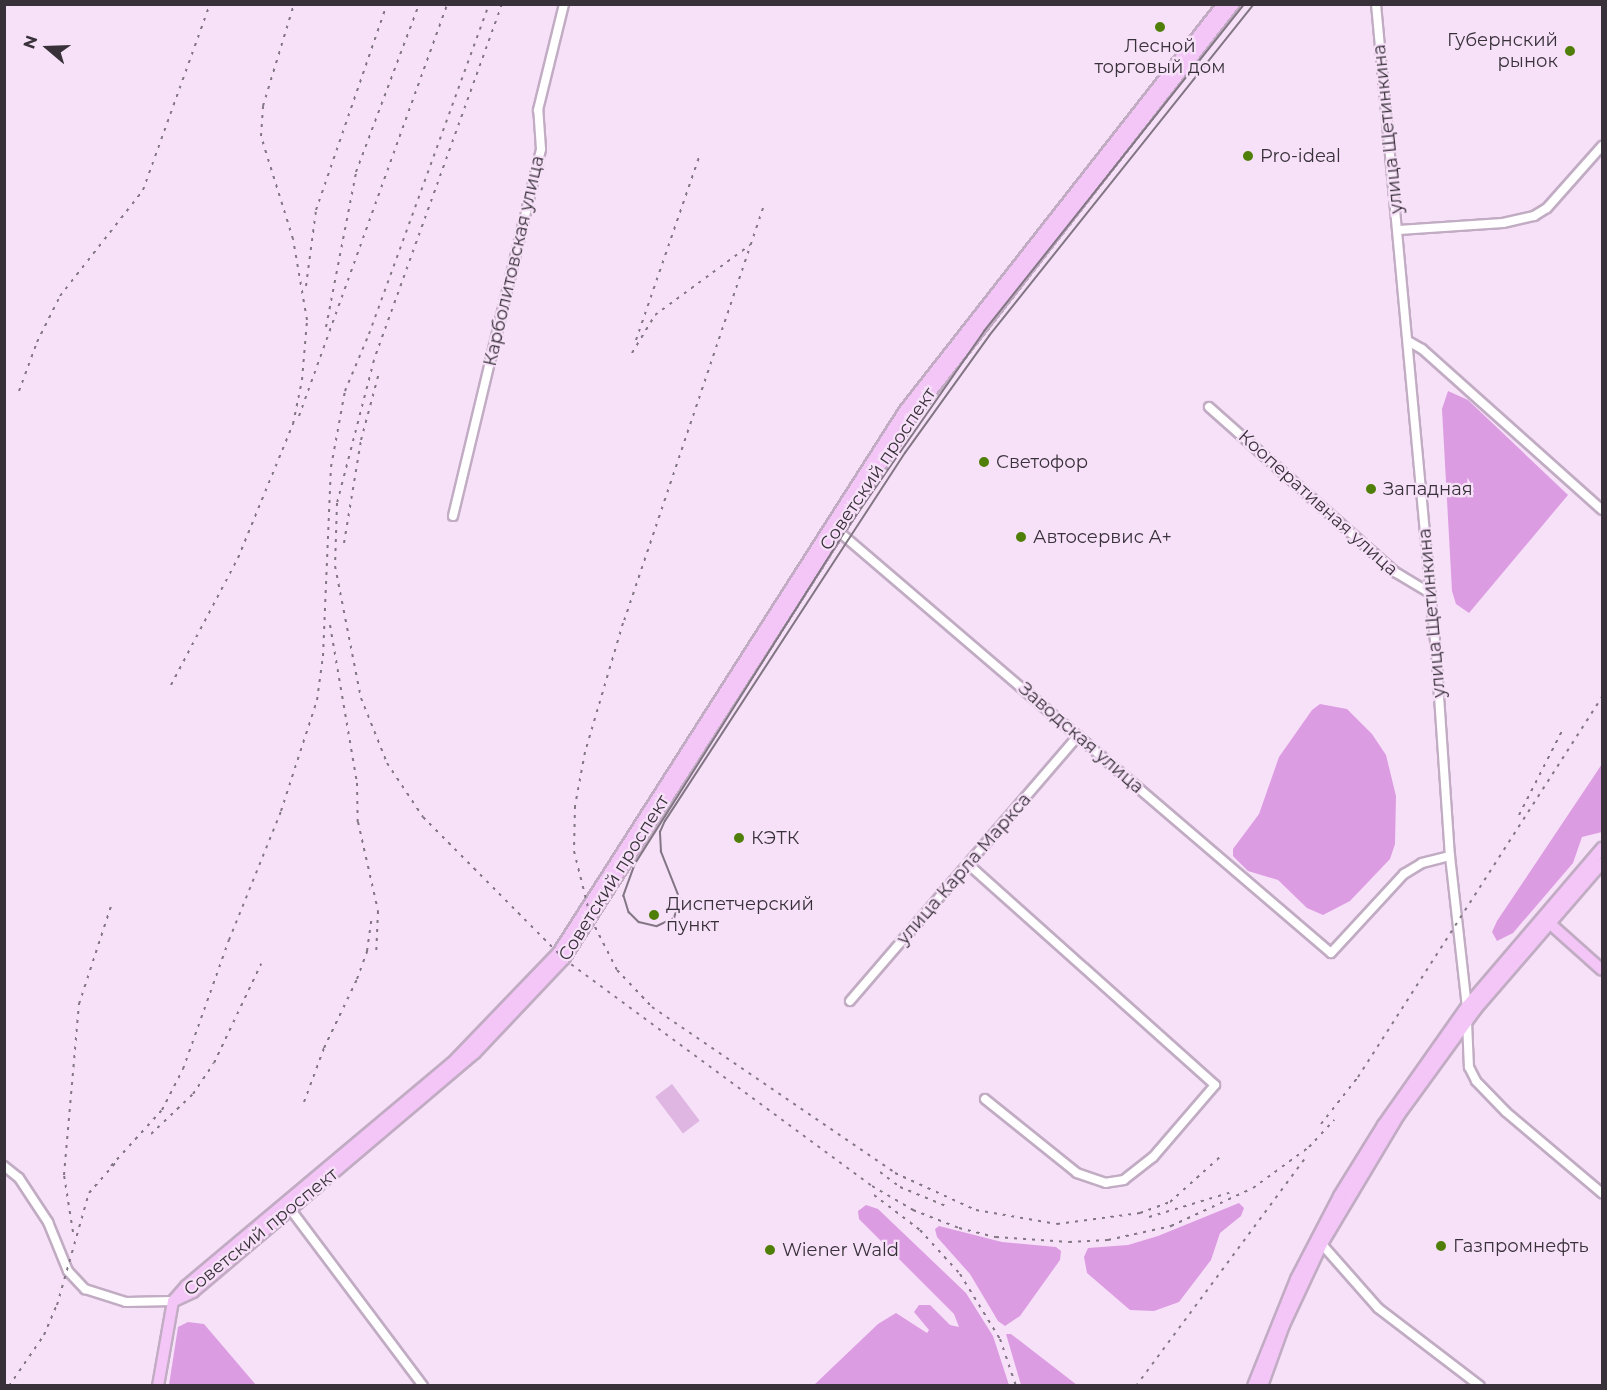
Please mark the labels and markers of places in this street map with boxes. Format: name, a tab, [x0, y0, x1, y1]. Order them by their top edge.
marker: Лесной торговый дом	[1153, 20, 1167, 34]
place label: Губернский рынок	[1447, 30, 1558, 72]
place label: Лесной торговый дом	[1094, 36, 1226, 78]
marker: Губернский рынок	[1563, 44, 1577, 58]
place label: Pro-ideal	[1260, 145, 1341, 167]
marker: Pro-ideal	[1241, 149, 1255, 163]
place label: Светофор	[996, 451, 1088, 473]
marker: Светофор	[977, 455, 991, 469]
place label: Западная	[1383, 478, 1473, 500]
marker: Западная	[1364, 482, 1378, 496]
place label: Автосервис А+	[1033, 526, 1172, 548]
marker: Автосервис А+	[1014, 530, 1028, 544]
place label: КЭТК	[751, 827, 799, 849]
marker: КЭТК	[732, 831, 746, 845]
place label: Диспетчерский пункт	[666, 894, 814, 936]
marker: Диспетчерский пункт	[647, 908, 661, 922]
place label: Газпромнефть	[1453, 1235, 1589, 1257]
place label: Wiener Wald	[782, 1239, 899, 1261]
marker: Газпромнефть	[1434, 1239, 1448, 1253]
marker: Wiener Wald	[763, 1243, 777, 1257]

